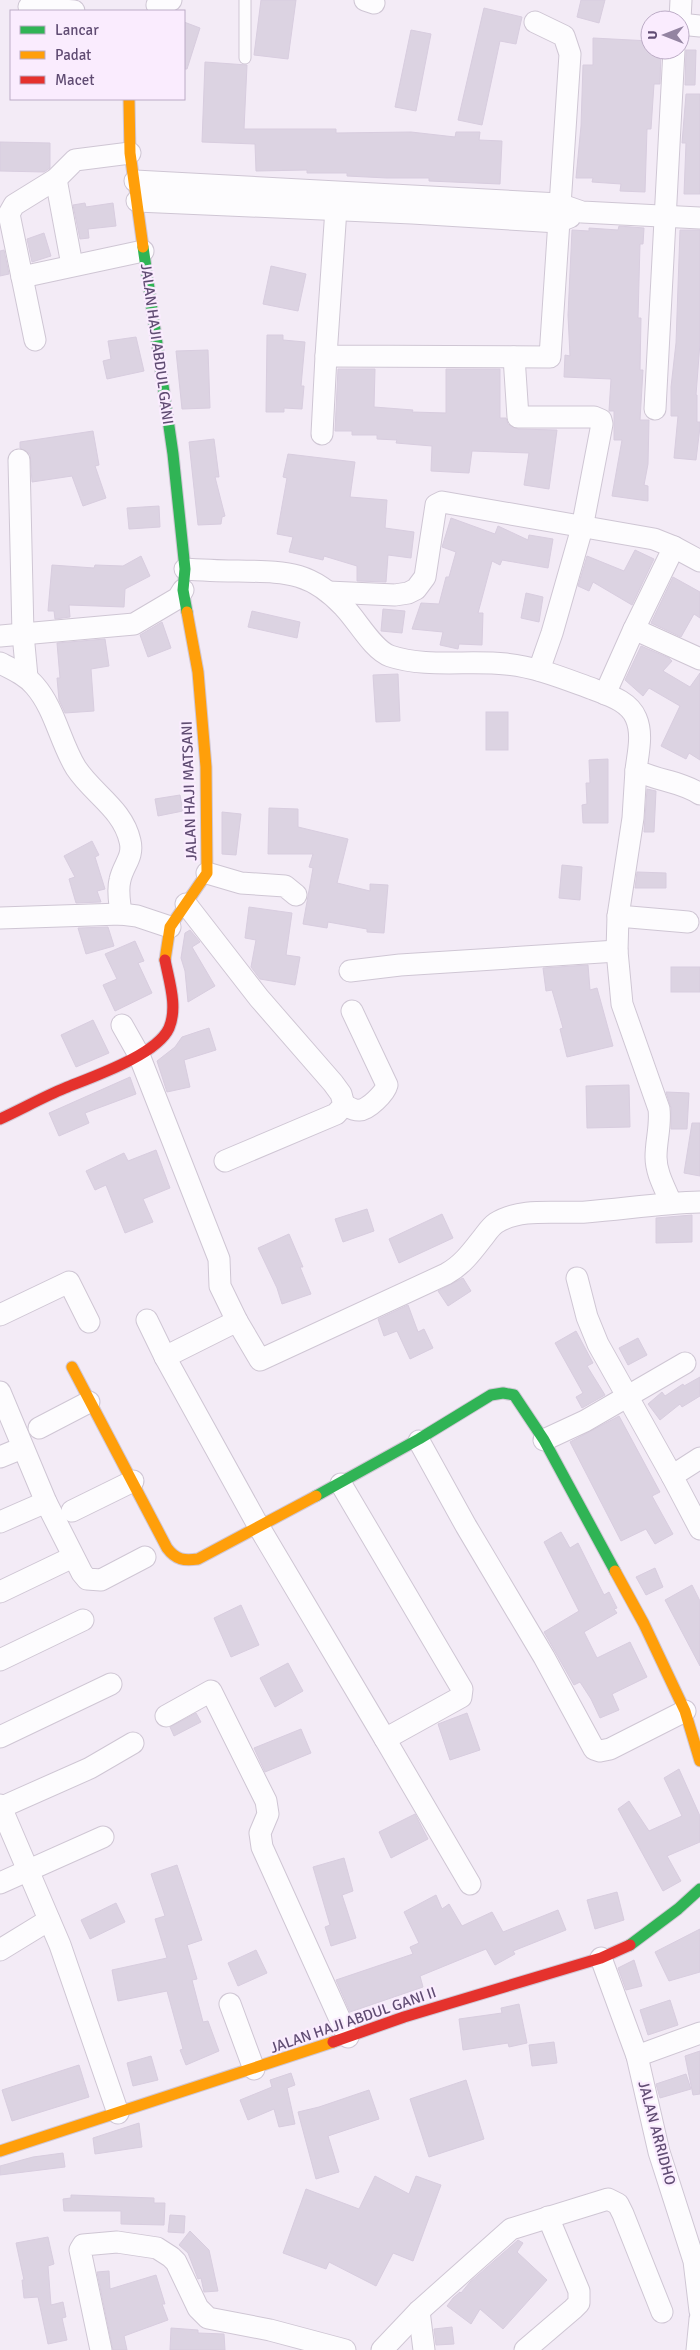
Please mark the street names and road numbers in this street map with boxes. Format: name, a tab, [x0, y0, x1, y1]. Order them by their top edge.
street label: JALAN HAJI ABDUL GANI	[137, 262, 177, 426]
street label: JALAN HAJI MATSANI	[178, 721, 200, 861]
street label: JALAN HAJI ABDUL GANI II	[268, 1983, 438, 2057]
street label: JALAN ARRIDHO	[634, 2079, 680, 2187]

